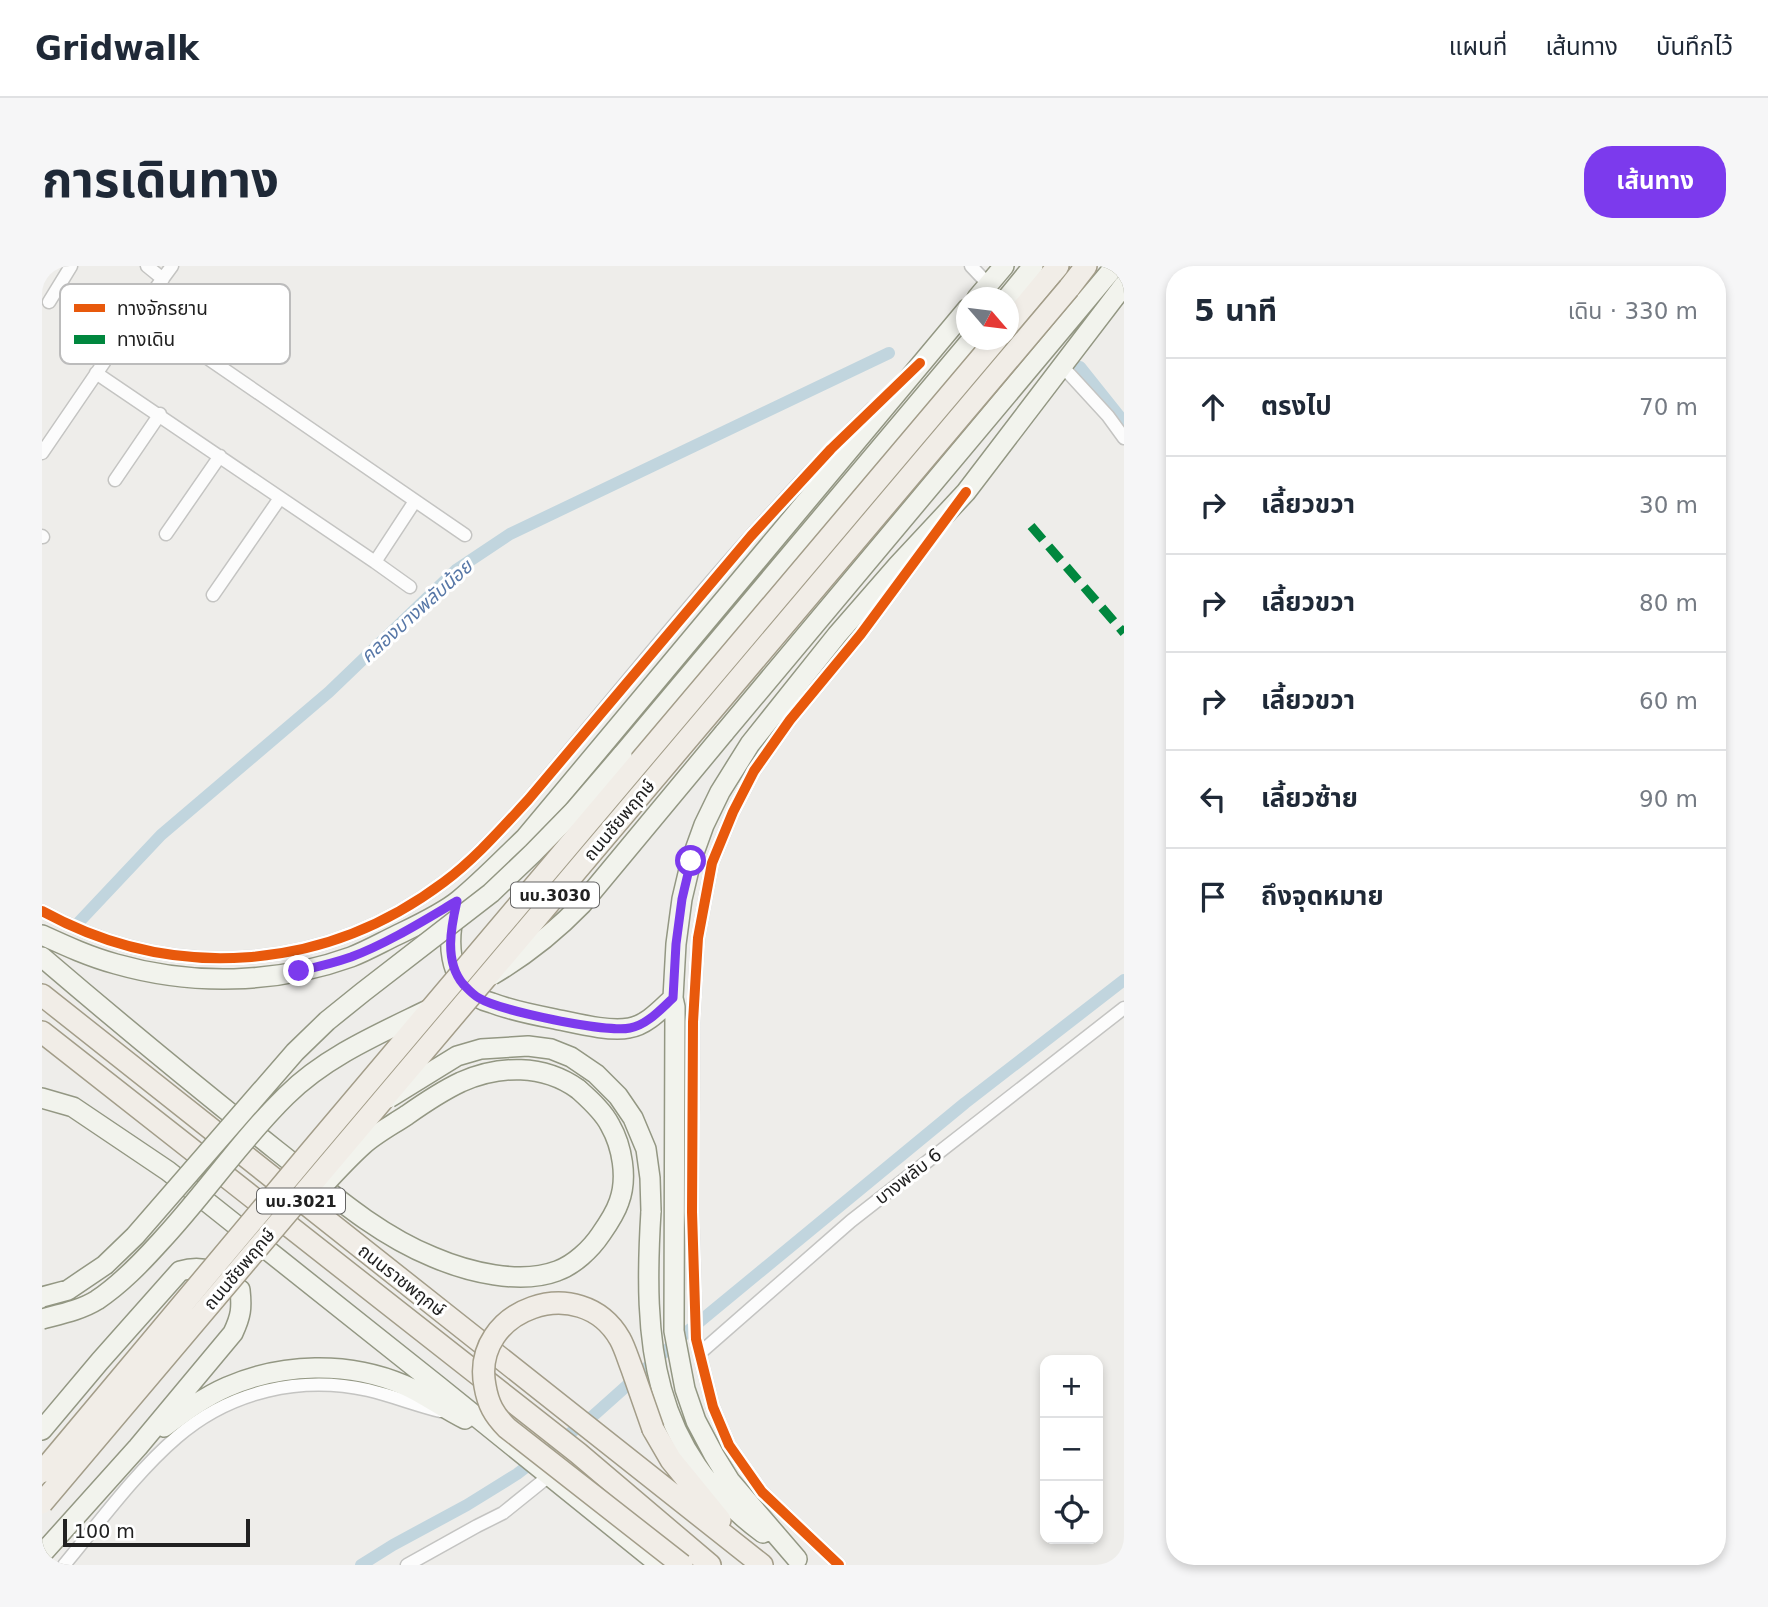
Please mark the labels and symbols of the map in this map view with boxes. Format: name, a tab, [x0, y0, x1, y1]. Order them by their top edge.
legend	[60, 284, 290, 364]
north arrow	[956, 287, 1019, 350]
text: ทางจักรยาน	[117, 297, 208, 319]
text: ทางเดิน	[117, 328, 175, 350]
water label: คลองบางพลับน้อย	[356, 554, 478, 667]
street label: ถนนชัยพฤกษ์	[579, 775, 659, 865]
route start	[675, 845, 706, 876]
road number: นบ.3030	[511, 882, 599, 908]
route end	[283, 955, 314, 986]
street label: บางพลับ 6	[871, 1144, 945, 1208]
road number: นบ.3021	[257, 1189, 345, 1214]
street label: ถนนชัยพฤกษ์	[199, 1224, 279, 1314]
street label: ถนนราชพฤกษ์	[354, 1240, 450, 1320]
scale bar	[63, 1516, 250, 1548]

